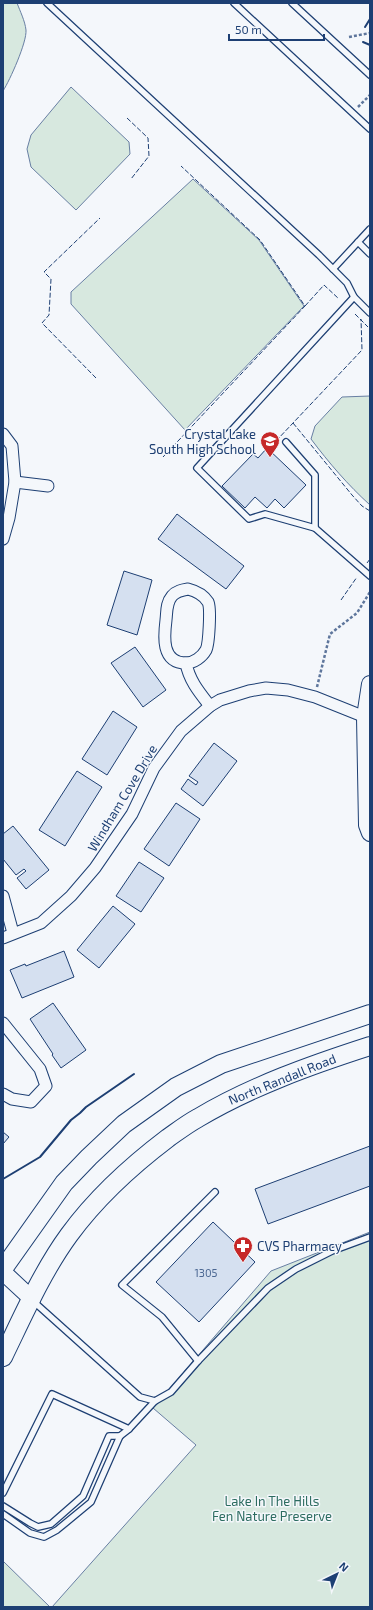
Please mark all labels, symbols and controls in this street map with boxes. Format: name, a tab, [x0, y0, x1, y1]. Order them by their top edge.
scale bar	[229, 16, 324, 42]
text: 50 m	[235, 22, 262, 36]
place label: Crystal Lake South High School	[149, 426, 256, 457]
school or university icon: Crystal Lake South High School	[259, 430, 281, 458]
street label: Windham Cove Drive	[84, 742, 160, 854]
street label: North Randall Road	[226, 1050, 338, 1108]
pharmacy icon: CVS Pharmacy	[232, 1235, 254, 1263]
place label: CVS Pharmacy	[257, 1238, 342, 1254]
house number: 1305	[194, 1266, 218, 1279]
park label: Lake In The Hills Fen Nature Preserve	[212, 1493, 332, 1524]
north arrow	[317, 1554, 357, 1594]
text: N	[337, 1559, 352, 1574]

